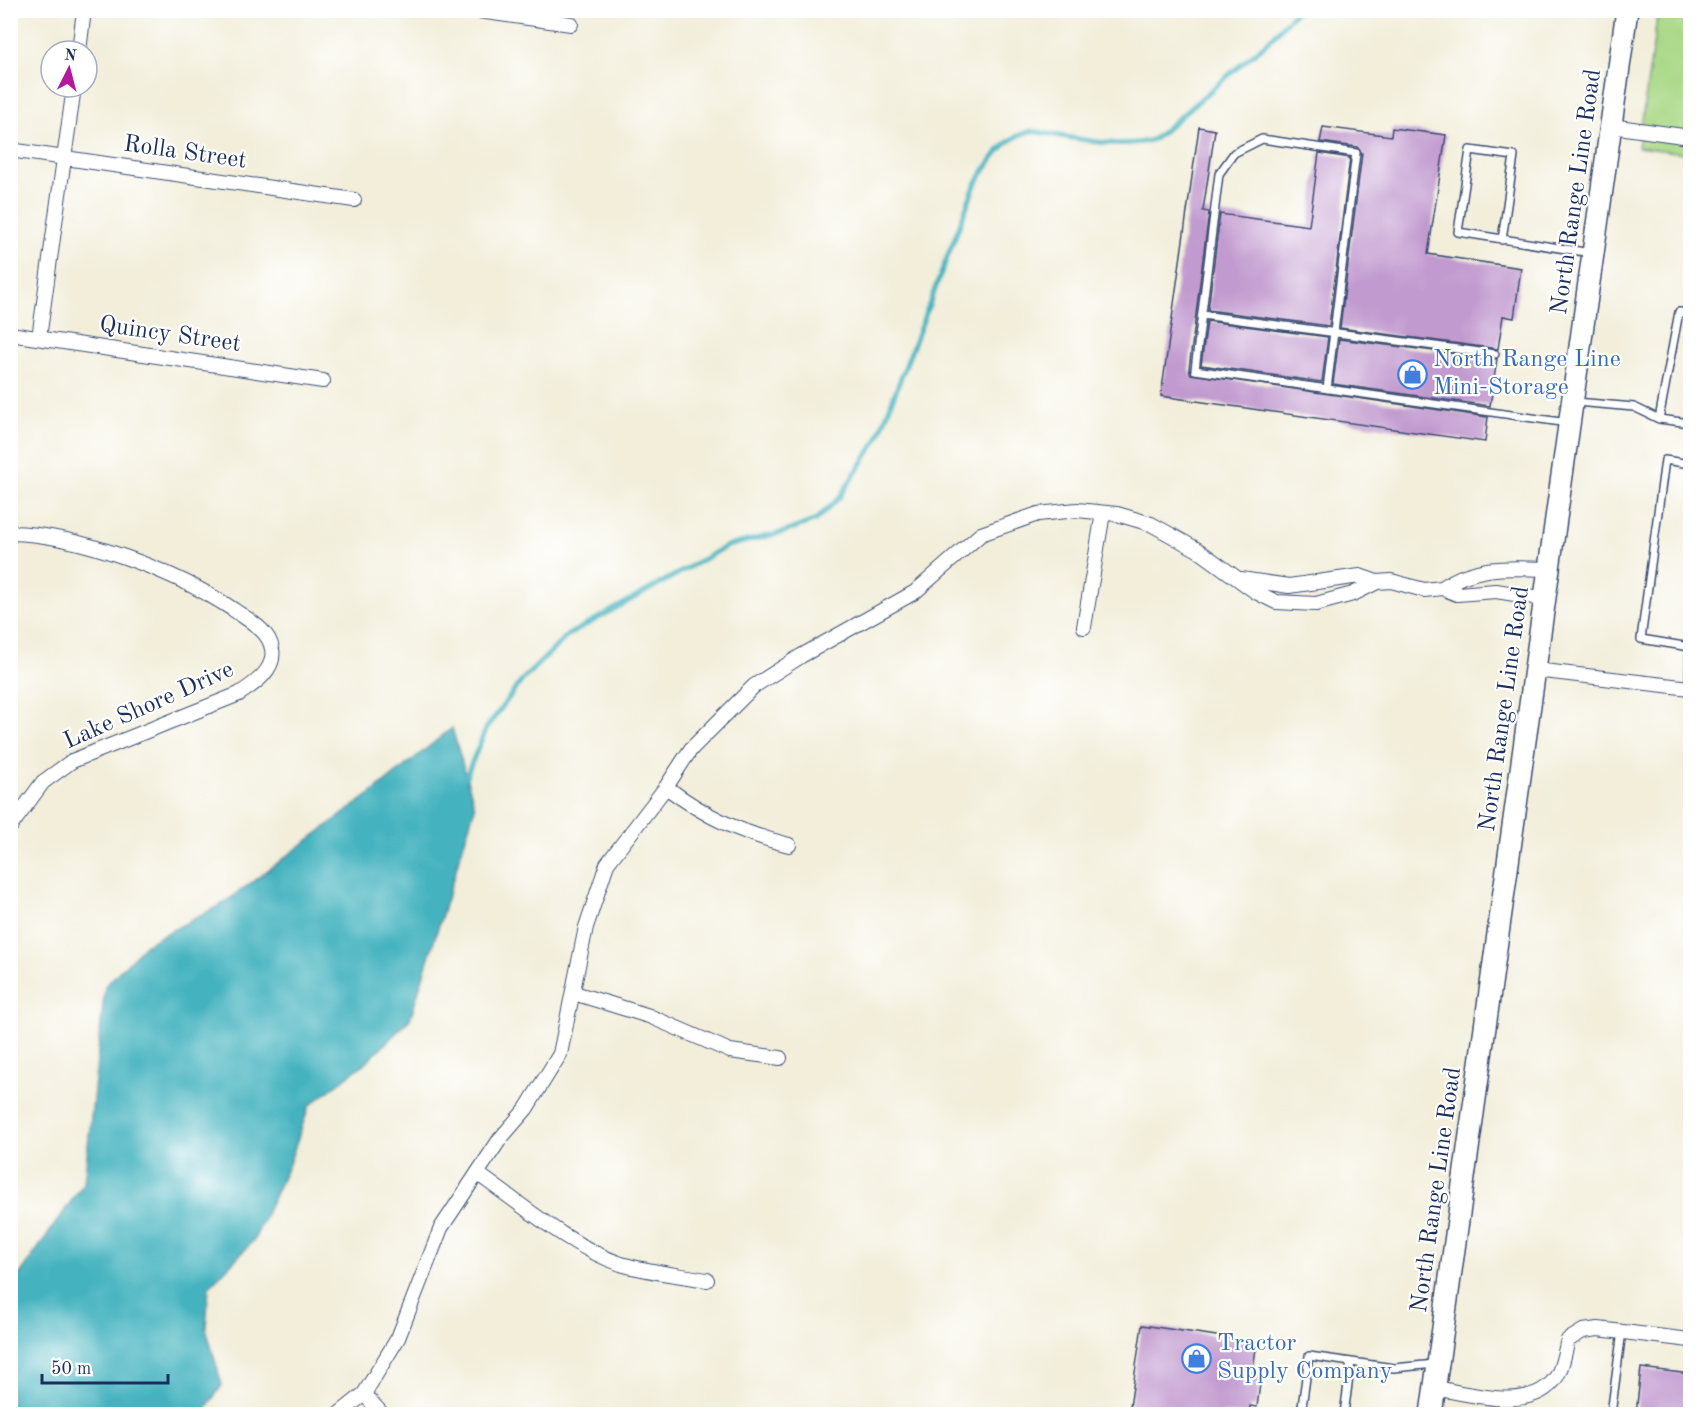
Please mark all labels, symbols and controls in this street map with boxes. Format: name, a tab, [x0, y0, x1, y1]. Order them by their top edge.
north arrow	[39, 39, 99, 99]
text: N	[63, 47, 78, 65]
street label: North Range Line Road	[1548, 68, 1606, 316]
street label: Rolla Street	[122, 132, 248, 174]
street label: Quincy Street	[98, 313, 242, 357]
place label: North Range Line Mini-Storage	[1433, 348, 1621, 400]
shop icon: North Range Line Mini-Storage	[1396, 358, 1428, 390]
street label: North Range Line Road	[1476, 585, 1534, 833]
street label: Lake Shore Drive	[60, 658, 238, 754]
street label: North Range Line Road	[1408, 1066, 1466, 1314]
place label: Tractor Supply Company	[1217, 1332, 1393, 1384]
shop icon: Tractor Supply Company	[1180, 1342, 1212, 1374]
scale bar	[42, 1347, 168, 1385]
text: 50 m	[51, 1360, 91, 1378]

